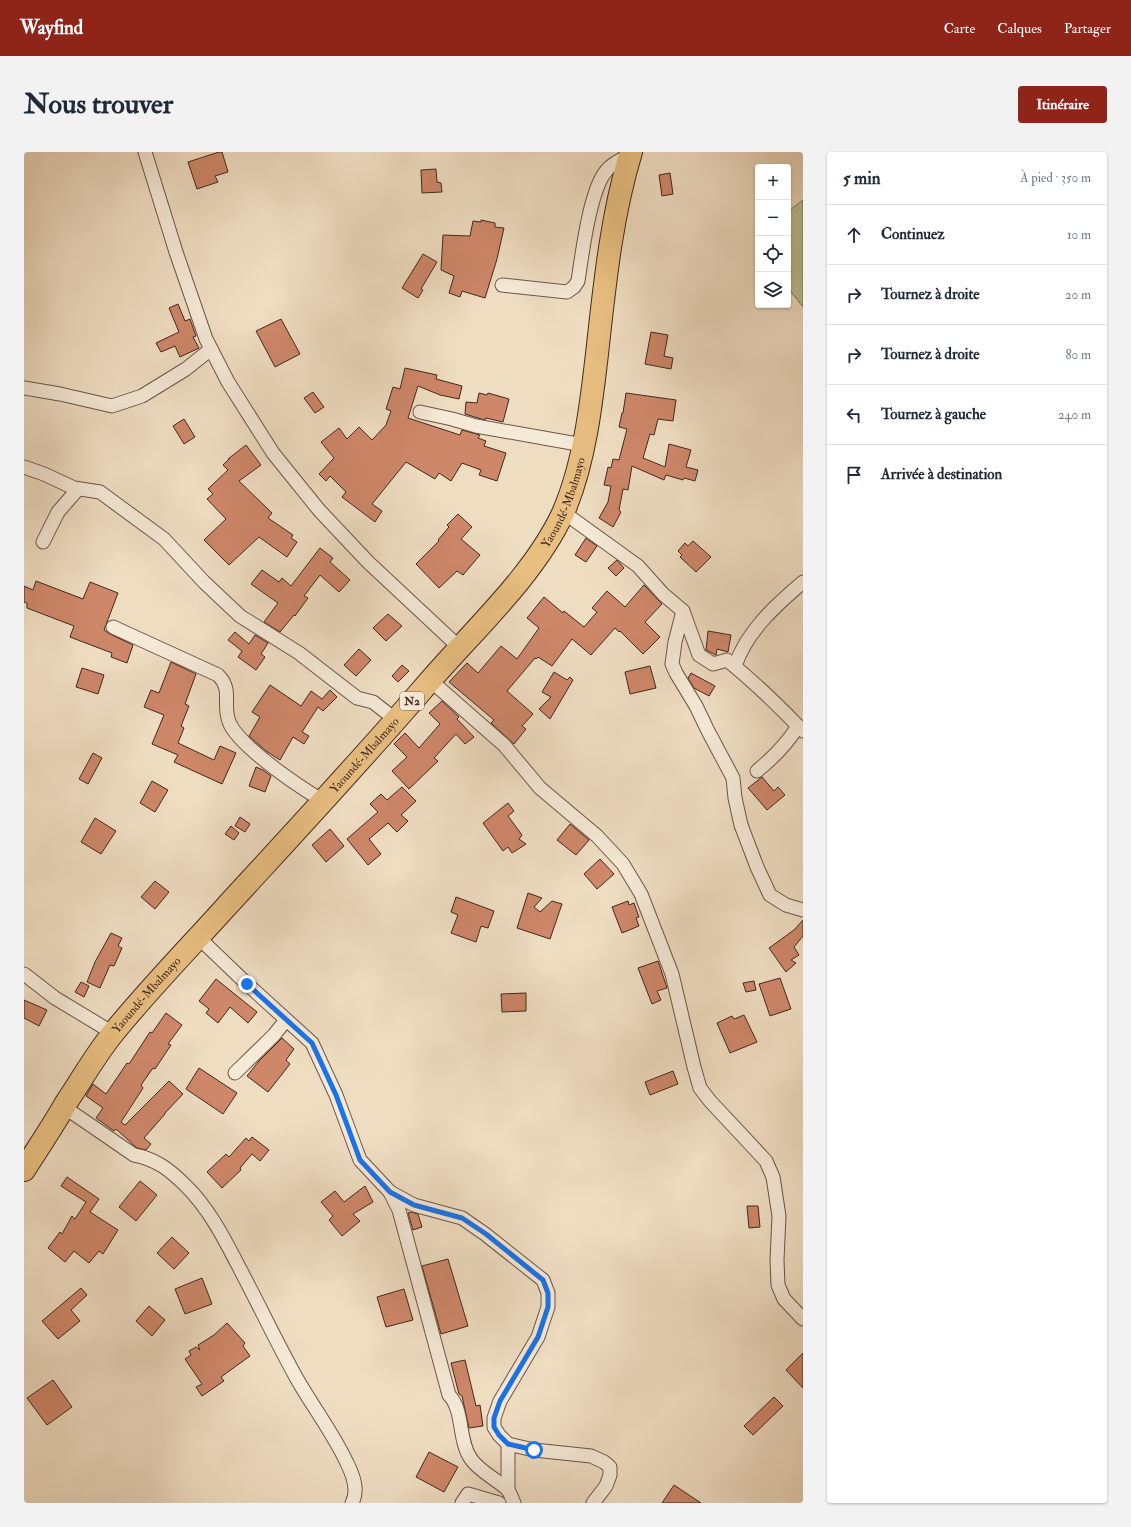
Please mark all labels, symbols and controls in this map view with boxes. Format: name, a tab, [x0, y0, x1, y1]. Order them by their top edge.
text: Wayfind	[20, 16, 83, 40]
text: Carte	[944, 20, 975, 37]
text: Calques	[997, 20, 1042, 37]
text: Partager	[1064, 20, 1111, 37]
button: Itinéraire	[1018, 86, 1107, 123]
text: Nous trouver	[24, 87, 173, 122]
map controls	[755, 164, 791, 308]
button: +	[755, 164, 791, 200]
text: 5 min	[843, 168, 881, 189]
text: À pied · 350 m	[1020, 170, 1091, 186]
button: −	[755, 200, 791, 236]
icon: ahead	[843, 224, 865, 246]
text: Continuez	[881, 225, 945, 244]
text: 10 m	[1067, 227, 1091, 243]
button: locate	[755, 236, 791, 272]
button: layers	[755, 272, 791, 308]
icon: right	[843, 284, 865, 306]
text: Tournez à droite	[881, 285, 980, 304]
text: 20 m	[1065, 287, 1091, 303]
icon: right	[843, 344, 865, 366]
text: Tournez à droite	[881, 345, 980, 364]
text: 80 m	[1065, 347, 1091, 363]
icon: left	[843, 404, 865, 426]
text: Tournez à gauche	[881, 405, 986, 424]
text: 240 m	[1058, 407, 1091, 423]
street label: Yaoundé-Mbalmayo	[538, 456, 589, 551]
icon: arrive	[843, 464, 865, 486]
text: Arrivée à destination	[881, 465, 1002, 484]
road number: N2	[400, 692, 424, 710]
street label: Yaoundé-Mbalmayo	[327, 714, 403, 797]
street label: Yaoundé-Mbalmayo	[109, 954, 184, 1037]
route end	[238, 975, 256, 993]
route start	[525, 1441, 543, 1459]

